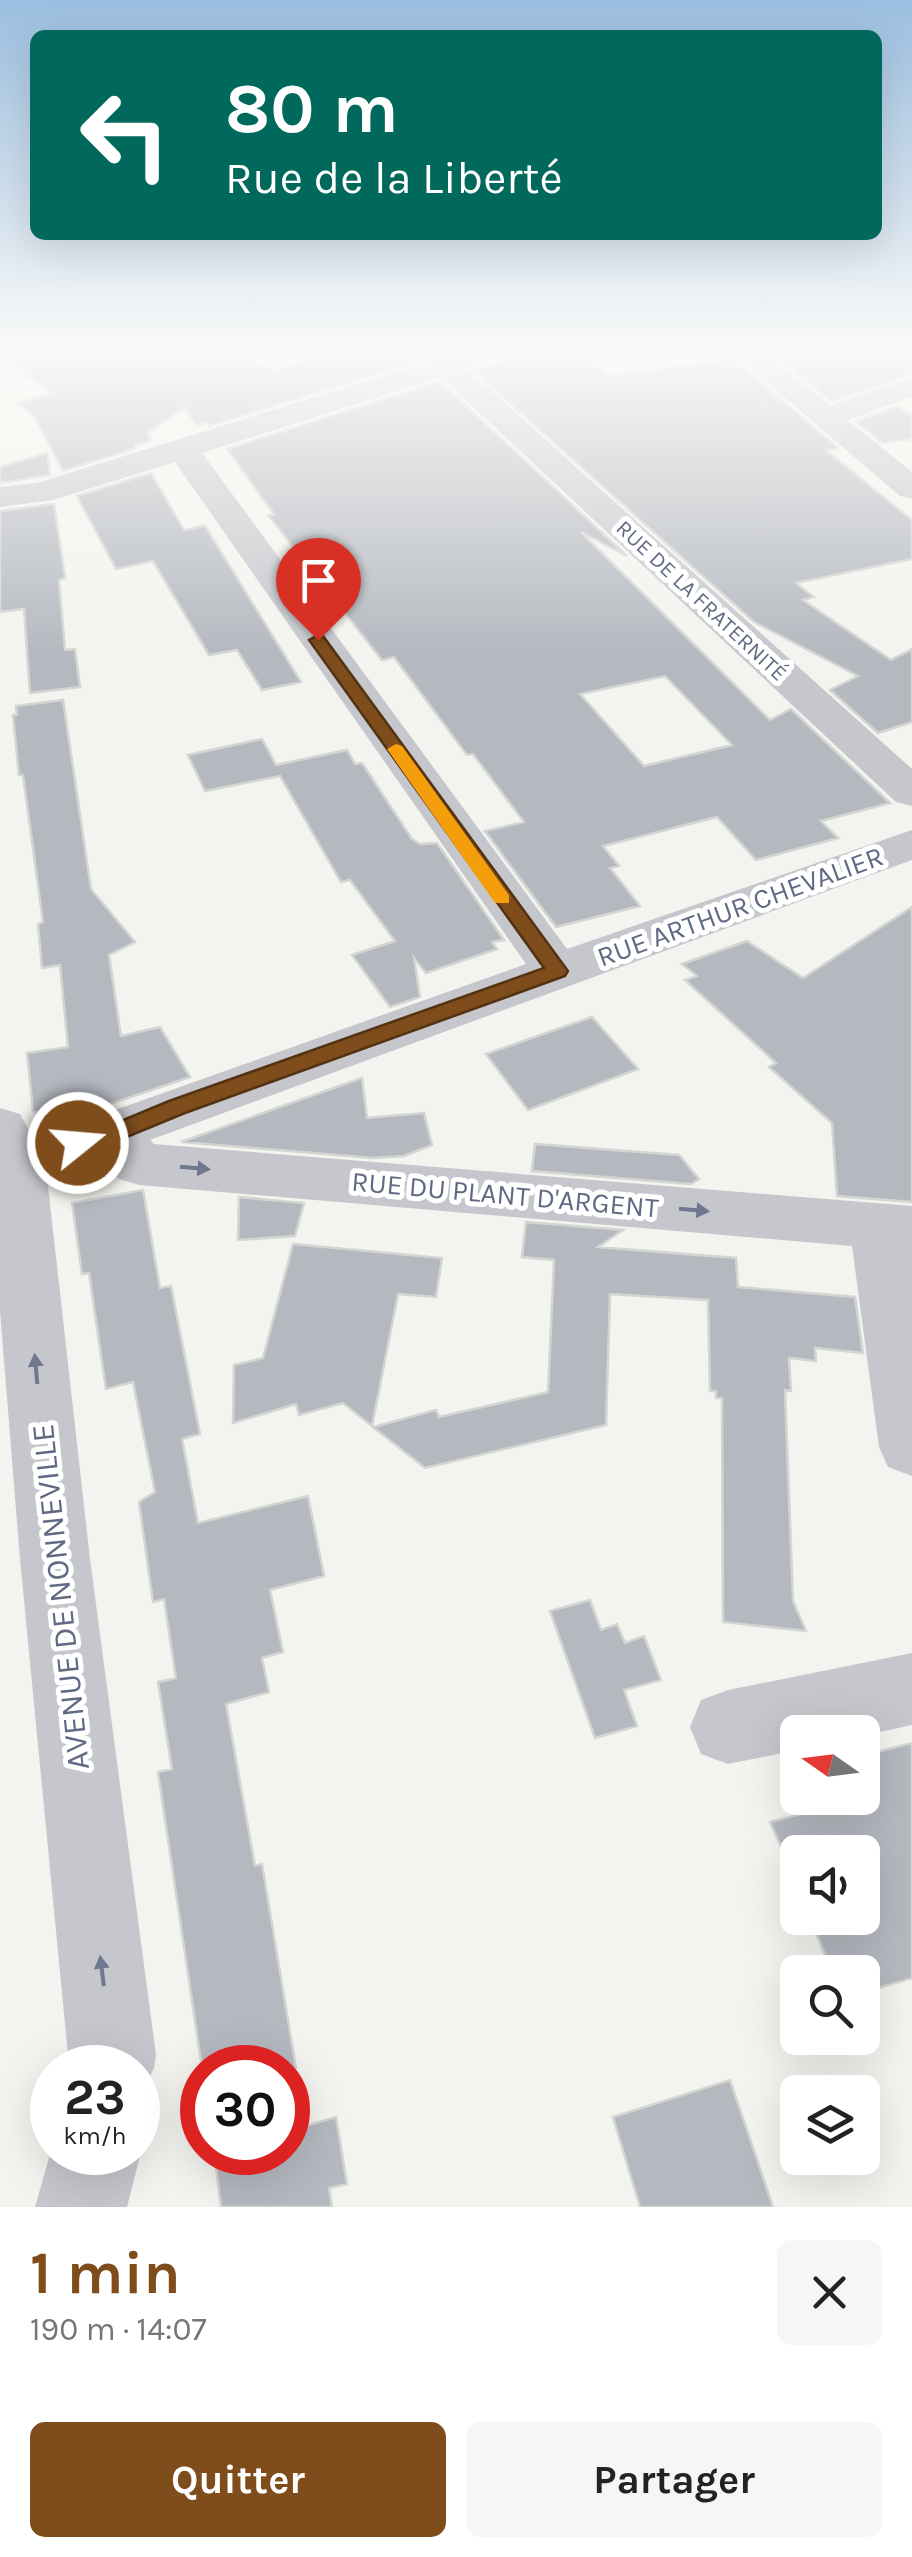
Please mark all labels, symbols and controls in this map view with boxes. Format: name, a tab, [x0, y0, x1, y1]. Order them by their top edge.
text: 80 m	[225, 68, 399, 150]
icon: left	[60, 70, 190, 200]
text: Rue de la Liberté	[225, 152, 563, 204]
street label: RUE DE LA FRATERNITÉ	[611, 514, 793, 687]
pin	[276, 538, 361, 641]
icon: arrive	[291, 553, 346, 608]
street label: RUE ARTHUR CHEVALIER	[593, 839, 888, 974]
position arrow	[26, 1091, 130, 1195]
one-way arrow	[180, 1161, 212, 1177]
street label: RUE DU PLANT D'ARGENT	[350, 1165, 660, 1224]
one-way arrow	[678, 1203, 710, 1219]
one-way arrow	[28, 1353, 44, 1385]
street label: AVENUE DE NONNEVILLE	[24, 1422, 97, 1772]
north arrow	[780, 1715, 880, 1815]
map controls	[780, 1715, 880, 2175]
button: sound	[780, 1835, 880, 1935]
one-way arrow	[94, 1954, 110, 1986]
button: search	[780, 1955, 880, 2055]
speed limit sign: 30	[180, 2045, 310, 2175]
text: 23	[64, 2068, 126, 2127]
button: layers	[780, 2075, 880, 2175]
text: km/h	[63, 2121, 127, 2150]
text: 1 min	[30, 2238, 181, 2308]
button: close	[777, 2240, 882, 2345]
text: 190 m · 14:07	[30, 2311, 206, 2348]
button: Quitter	[30, 2422, 446, 2537]
button: Partager	[466, 2422, 882, 2537]

